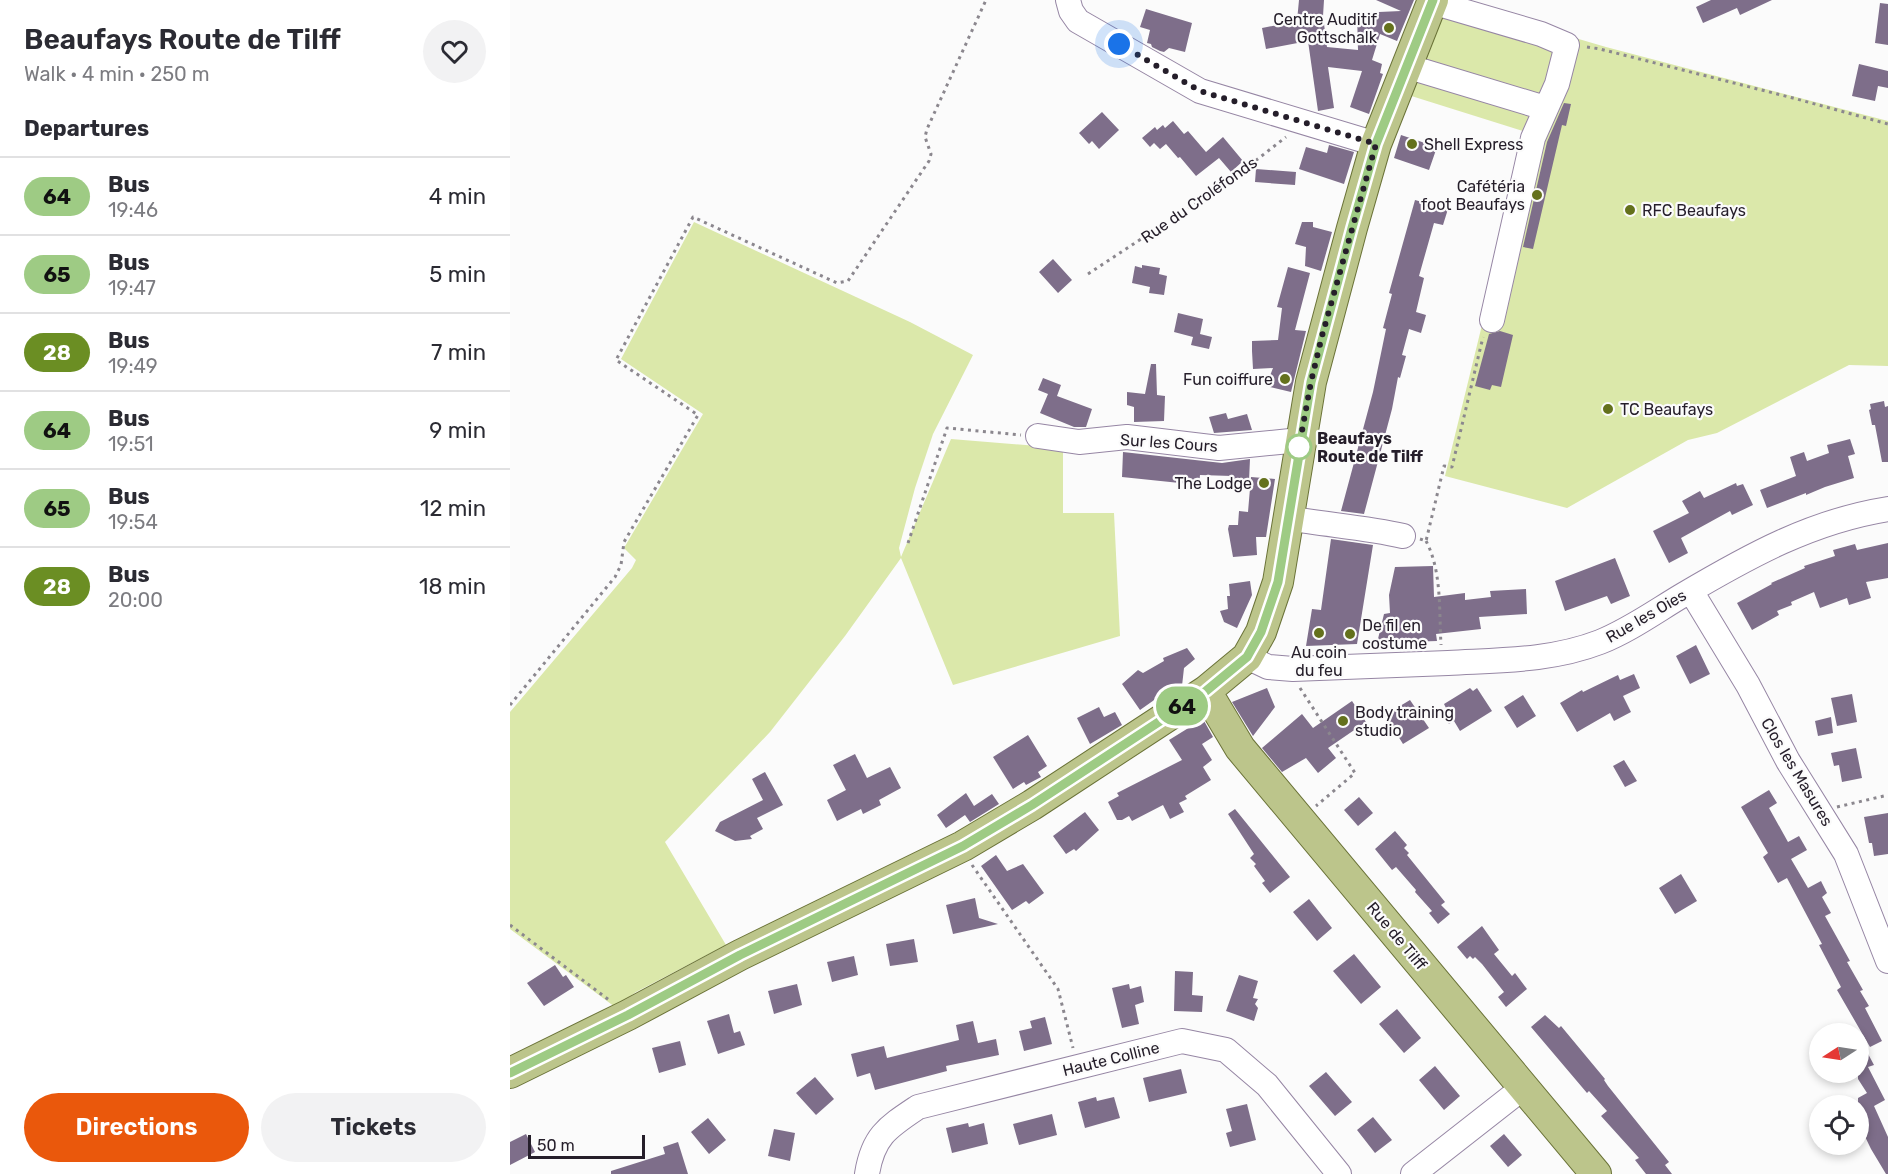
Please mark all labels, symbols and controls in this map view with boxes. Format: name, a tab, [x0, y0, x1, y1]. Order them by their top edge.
place label: Centre Auditif Gottschalk	[1273, 10, 1378, 47]
button: heart	[423, 20, 486, 83]
marker: Centre Auditif Gottschalk	[1382, 21, 1396, 35]
text: Beaufays Route de Tilff	[24, 23, 341, 56]
your location	[1104, 29, 1134, 59]
text: Walk · 4 min · 250 m	[24, 62, 209, 86]
text: Departures	[24, 115, 149, 142]
place label: Shell Express	[1424, 135, 1523, 154]
marker: Shell Express	[1405, 137, 1419, 151]
street label: Rue du Croléfonds	[1137, 153, 1261, 247]
text: Bus	[108, 171, 150, 198]
place label: Cafétéria foot Beaufays	[1421, 177, 1525, 214]
text: 4 min	[429, 183, 486, 210]
text: 64	[43, 184, 71, 209]
marker: Cafétéria foot Beaufays	[1530, 188, 1544, 202]
text: 19:46	[108, 198, 158, 222]
place label: RFC Beaufays	[1642, 201, 1746, 220]
marker: RFC Beaufays	[1623, 203, 1637, 217]
text: Bus	[108, 249, 150, 276]
text: 5 min	[429, 261, 486, 288]
text: 65	[43, 262, 71, 287]
text: 19:47	[108, 276, 156, 300]
text: Bus	[108, 327, 150, 354]
text: 7 min	[431, 339, 486, 366]
text: 28	[43, 340, 71, 365]
text: 19:49	[108, 354, 158, 378]
place label: Fun coiffure	[1183, 370, 1273, 389]
marker: Fun coiffure	[1278, 372, 1292, 386]
place label: TC Beaufays	[1620, 400, 1713, 419]
marker: TC Beaufays	[1601, 402, 1615, 416]
text: Bus	[108, 405, 150, 432]
text: 9 min	[429, 417, 486, 444]
text: 64	[43, 418, 71, 443]
place label: Beaufays Route de Tilff	[1317, 429, 1423, 466]
street label: Sur les Cours	[1120, 430, 1218, 456]
text: 19:51	[108, 432, 154, 456]
marker: Beaufays Route de Tilff	[1286, 434, 1312, 460]
place label: The Lodge	[1174, 474, 1252, 493]
marker: The Lodge	[1257, 476, 1271, 490]
text: Bus	[108, 483, 150, 510]
text: 12 min	[420, 495, 486, 522]
text: 65	[43, 496, 71, 521]
text: 19:54	[108, 510, 158, 534]
text: Bus	[108, 561, 150, 588]
text: 18 min	[419, 573, 486, 600]
text: 28	[43, 574, 71, 599]
street label: Rue les Oies	[1602, 585, 1690, 647]
text: 20:00	[108, 588, 163, 612]
place label: De fil en costume	[1362, 616, 1427, 653]
marker: Au coin du feu	[1312, 626, 1326, 640]
marker: De fil en costume	[1343, 627, 1357, 641]
place label: Au coin du feu	[1291, 643, 1347, 680]
line badge: 64	[1155, 686, 1209, 726]
text: 64	[1168, 694, 1196, 719]
place label: Body training studio	[1355, 703, 1454, 740]
marker: Body training studio	[1336, 714, 1350, 728]
street label: Clos les Masures	[1757, 714, 1837, 830]
street label: Rue de Tilff	[1363, 898, 1431, 974]
north arrow	[1809, 1023, 1869, 1083]
map controls	[1809, 1023, 1869, 1155]
street label: Haute Colline	[1061, 1038, 1161, 1080]
button: Directions	[24, 1093, 249, 1162]
button: Tickets	[261, 1093, 486, 1162]
button: locate	[1809, 1095, 1869, 1155]
scale bar	[528, 1132, 645, 1160]
text: 50 m	[537, 1136, 575, 1155]

